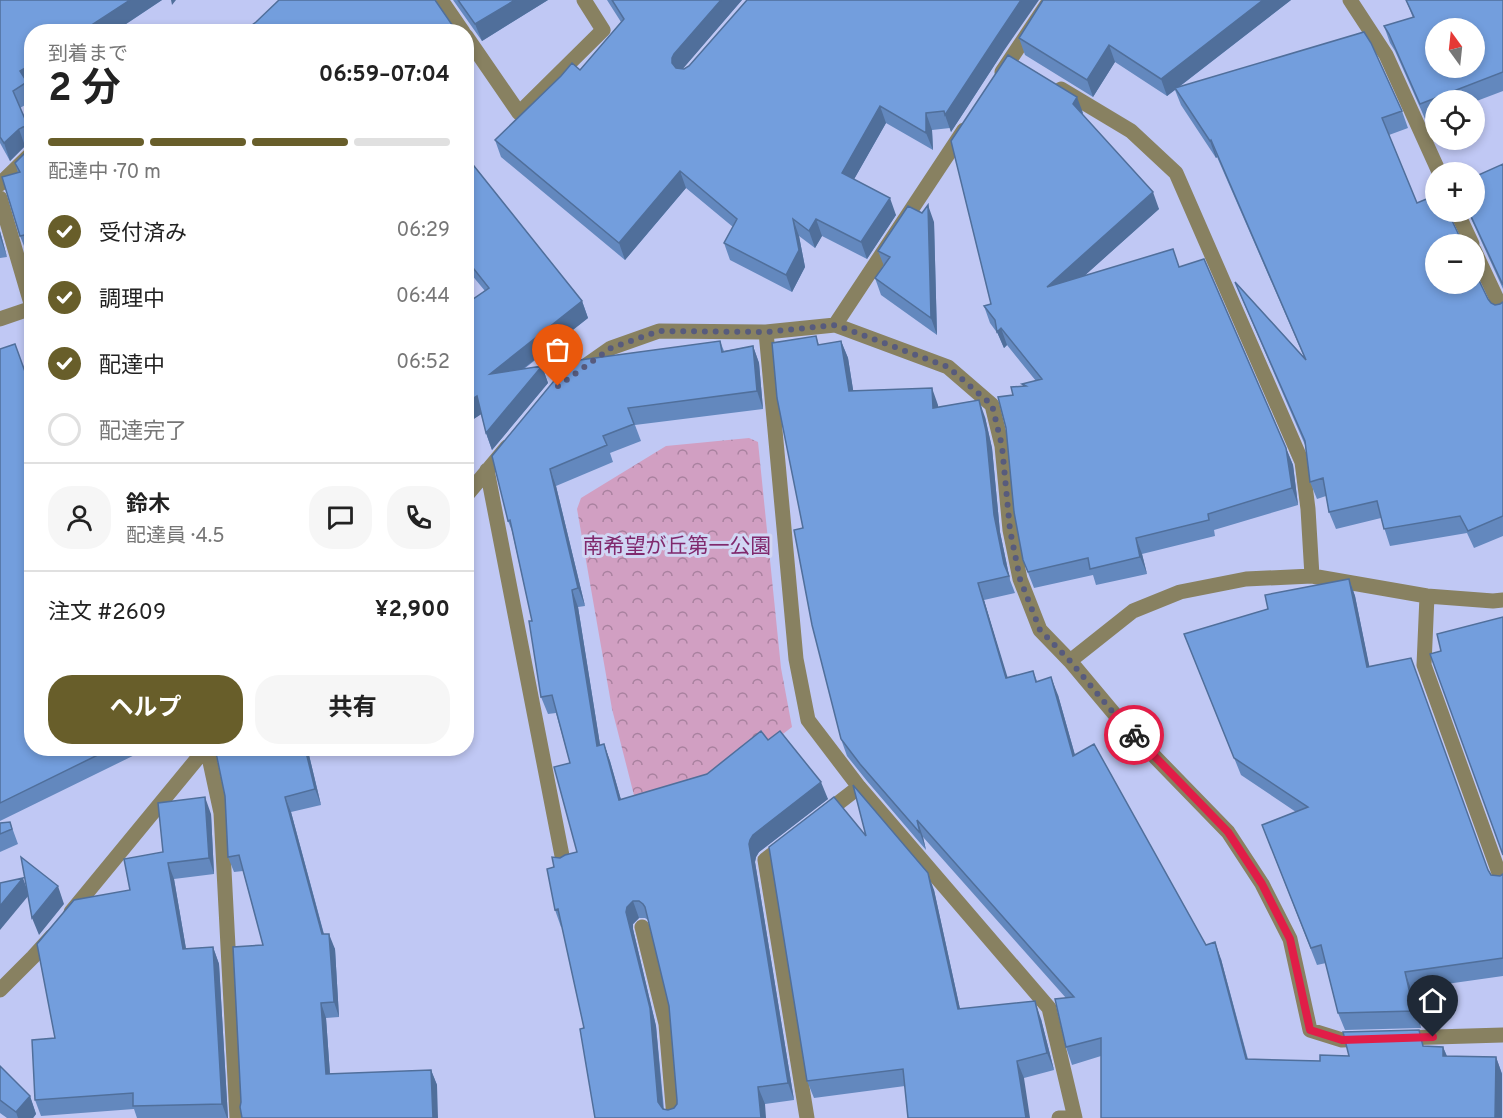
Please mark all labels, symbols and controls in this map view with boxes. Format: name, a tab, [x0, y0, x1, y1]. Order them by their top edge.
north arrow	[1425, 18, 1485, 78]
map controls	[1425, 18, 1485, 294]
text: 到着まで	[48, 42, 128, 68]
text: 06:59–07:04	[319, 62, 450, 89]
text: 2 分	[48, 66, 121, 115]
button: locate	[1425, 90, 1485, 150]
text: 配達中 · 70 m	[48, 160, 161, 186]
button: +	[1425, 162, 1485, 222]
icon: check	[48, 215, 81, 248]
text: 06:29	[397, 218, 450, 244]
text: 受付済み	[99, 221, 187, 248]
button: −	[1425, 234, 1485, 294]
icon: check	[48, 281, 81, 314]
text: 06:44	[396, 284, 450, 310]
text: 調理中	[99, 287, 165, 314]
pin	[532, 324, 583, 386]
icon: bag	[541, 333, 574, 366]
icon: check	[48, 347, 81, 380]
text: 06:52	[396, 350, 450, 376]
text: 配達中	[99, 353, 165, 380]
text: 配達完了	[99, 419, 187, 446]
button: person	[48, 486, 111, 549]
button: chat	[309, 486, 372, 549]
button: phone	[387, 486, 450, 549]
text: 鈴木	[126, 492, 170, 519]
text: 配達員 · 4.5	[126, 524, 225, 550]
park label: 南希望が丘第一公園	[583, 534, 772, 561]
text: ¥2,900	[375, 597, 450, 624]
text: 注文 #2609	[48, 600, 166, 627]
button: ヘルプ	[48, 675, 243, 744]
button: 共有	[255, 675, 450, 744]
courier	[1104, 705, 1164, 765]
icon: bike	[1118, 719, 1151, 752]
pin	[1407, 975, 1458, 1037]
icon: home	[1416, 984, 1449, 1017]

